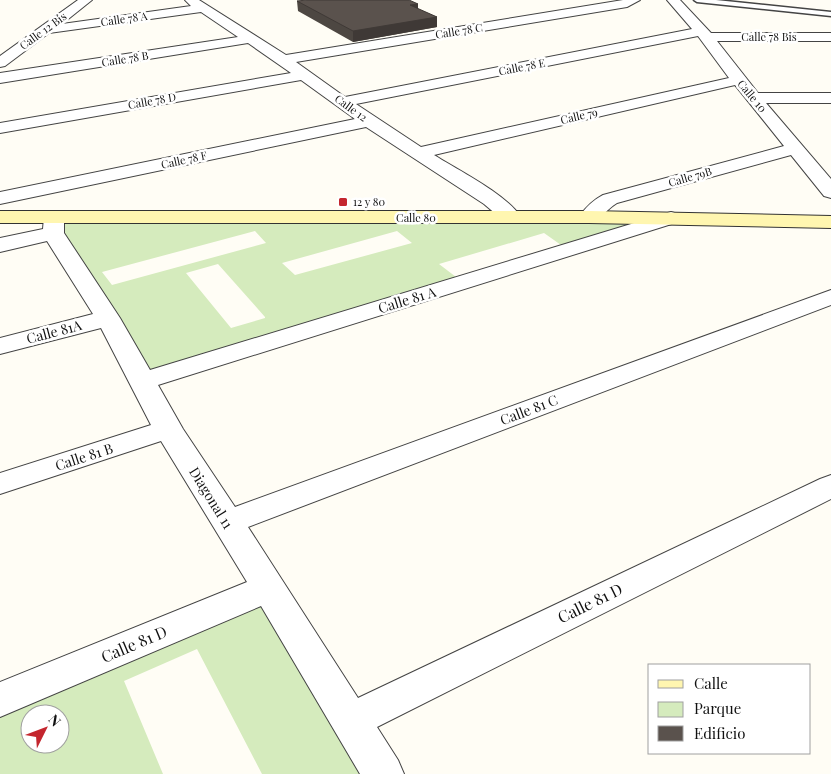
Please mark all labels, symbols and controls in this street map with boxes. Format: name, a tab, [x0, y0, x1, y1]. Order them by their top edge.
street label: Calle 12 Bis	[16, 8, 69, 53]
street label: Calle 78 A	[100, 8, 148, 29]
street label: Calle 78 C	[434, 19, 484, 42]
street label: Calle 78 Bis	[741, 29, 797, 44]
street label: Calle 78 B	[100, 47, 150, 70]
street label: Calle 78 E	[497, 55, 547, 78]
street label: Calle 10	[734, 76, 771, 115]
street label: Calle 78 D	[127, 89, 177, 112]
street label: Calle 12	[332, 91, 371, 125]
street label: Calle 79	[559, 104, 599, 127]
street label: Calle 78 F	[159, 147, 208, 172]
street label: Calle 79B	[666, 163, 713, 190]
place label: 12 y 80	[353, 194, 386, 209]
marker: 12 y 80	[337, 196, 349, 208]
street label: Calle 80	[396, 210, 436, 225]
street label: Calle 81 A	[376, 282, 438, 317]
street label: Calle 81A	[24, 315, 84, 348]
street label: Calle 81 C	[497, 390, 561, 429]
street label: Calle 81 B	[53, 438, 115, 475]
street label: Diagonal 11	[185, 463, 238, 532]
street label: Calle 81 D	[554, 578, 626, 627]
street label: Calle 81 D	[98, 620, 170, 667]
legend	[648, 664, 811, 754]
text: Calle	[694, 673, 728, 693]
text: Parque	[694, 698, 741, 718]
north arrow	[20, 704, 70, 754]
text: N	[45, 710, 65, 730]
text: Edificio	[694, 723, 745, 743]

